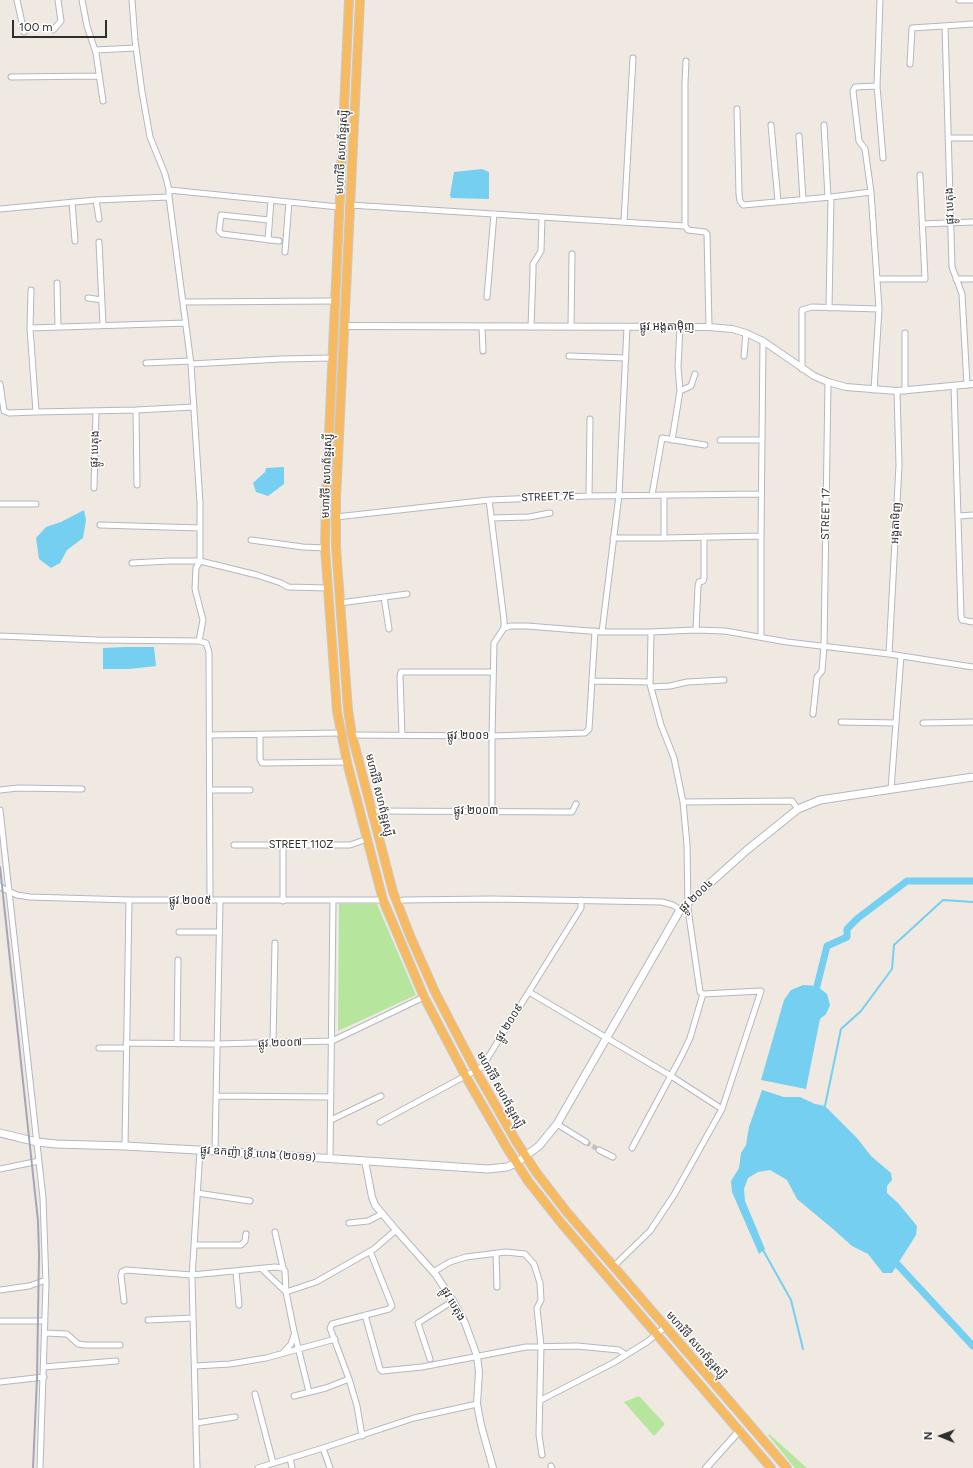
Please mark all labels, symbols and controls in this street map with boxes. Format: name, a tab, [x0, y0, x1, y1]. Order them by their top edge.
scale bar	[14, 12, 109, 38]
text: 100 m	[19, 20, 53, 34]
street label: មហាវិថី សហព័ន្ធរុស្ស៊ី	[333, 109, 351, 195]
street label: ផ្លូវ បេតុង	[943, 187, 957, 225]
street label: ផ្លូវ អង្តតាម៉ិញ	[640, 320, 694, 334]
street label: ផ្លូវ បេតុង	[88, 430, 102, 468]
street label: មហាវិថី សហព័ន្ធរុស្ស៊ី	[319, 433, 335, 519]
street label: STREET 17	[819, 488, 833, 540]
street label: STREET 7E	[521, 489, 575, 505]
street label: អង្គតាមិញ	[888, 502, 904, 544]
street label: ផ្លូវ ២០០១	[447, 729, 489, 743]
street label: មហាវិថី សហព័ន្ធរុស្ស៊ី	[362, 752, 396, 838]
street label: ផ្លូវ ២០០៣	[453, 804, 499, 818]
street label: STREET 110Z	[269, 838, 333, 852]
street label: ផ្លូវ ២០០៤	[676, 876, 716, 916]
street label: ផ្លូវ ២០០៥	[169, 894, 211, 908]
street label: ផ្លូវ ២០០៩	[492, 1001, 526, 1045]
street label: ផ្លូវ ២០០៧	[258, 1036, 302, 1050]
street label: មហាវិថី សហព័ន្ធរុស្ស៊ី	[474, 1050, 526, 1130]
street label: ផ្លូវ ឧកញ៉ា ទ្រី ហេង (២០១១)	[200, 1143, 316, 1165]
street label: ផ្លូវ បេតុង	[438, 1285, 468, 1323]
street label: មហាវិថី សហព័ន្ធរុស្ស៊ី	[663, 1309, 729, 1381]
north arrow	[921, 1416, 961, 1456]
text: N	[922, 1431, 935, 1440]

